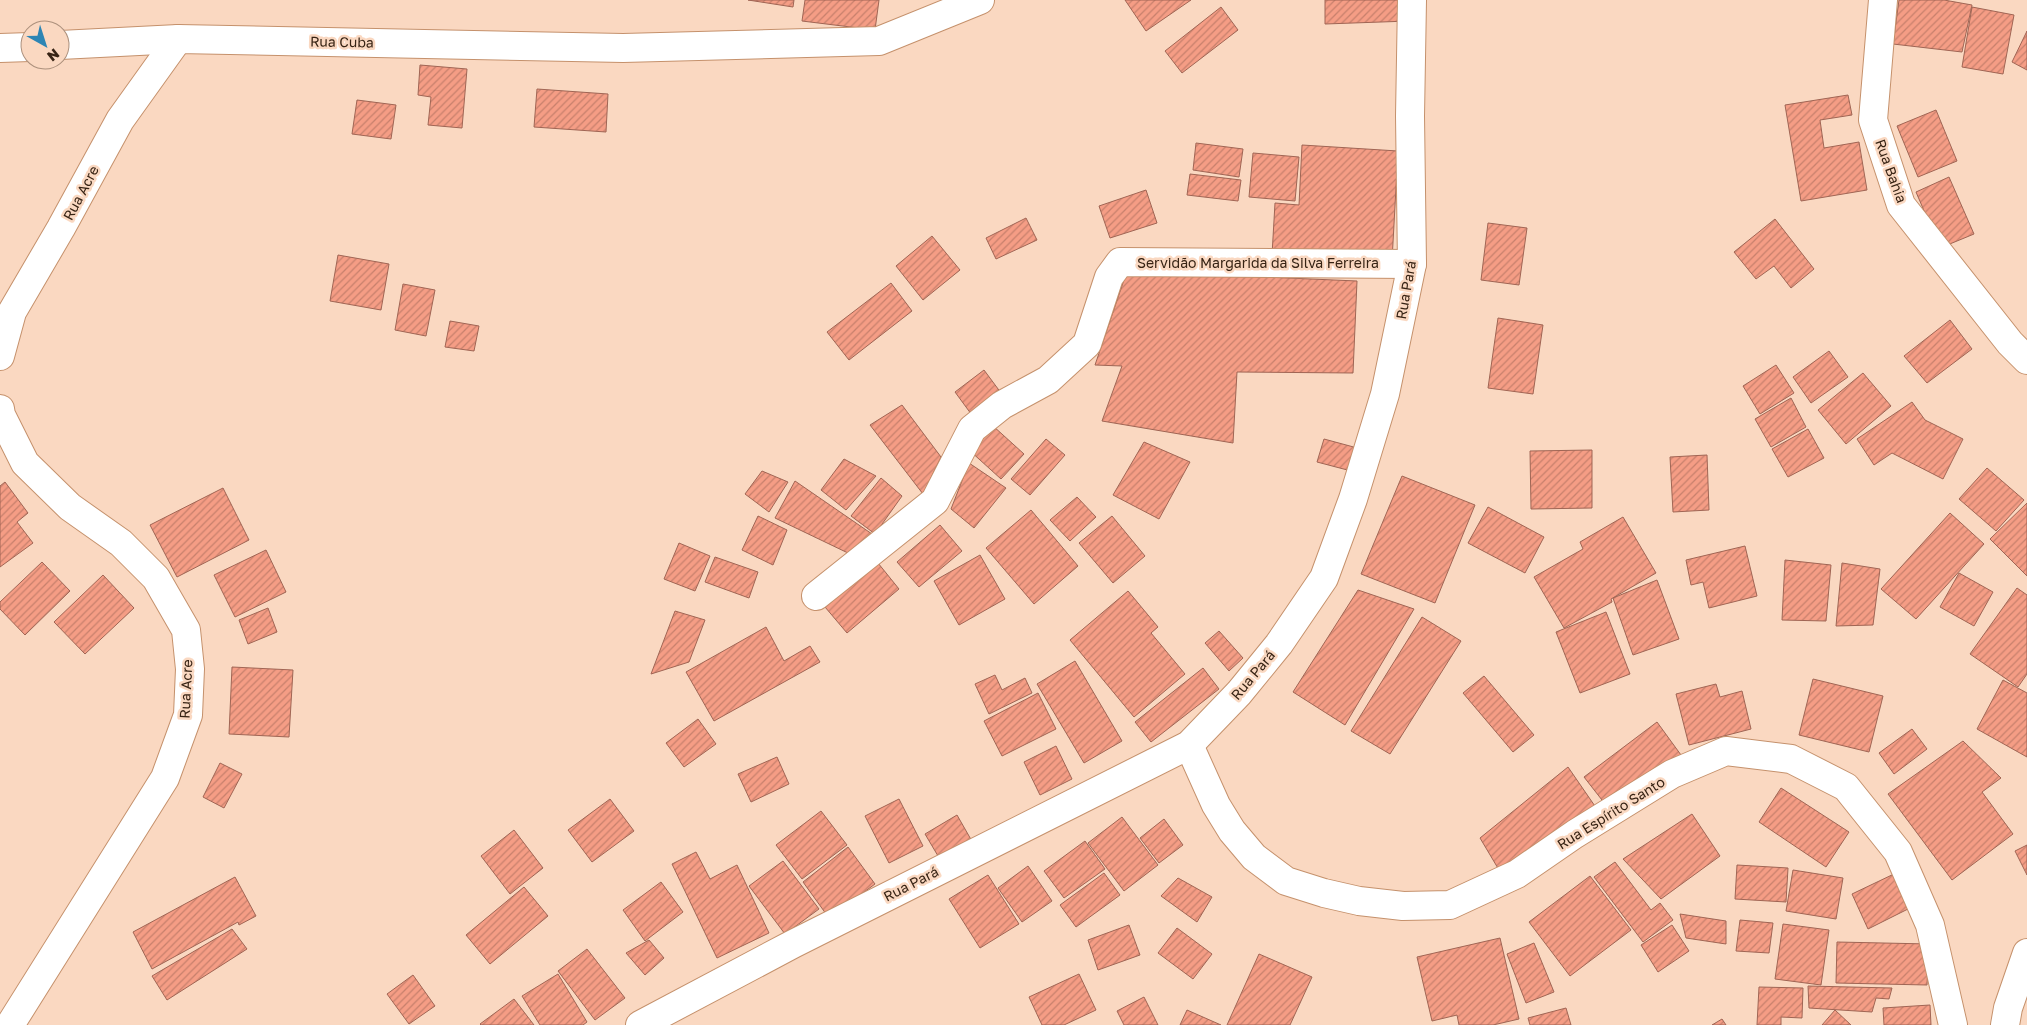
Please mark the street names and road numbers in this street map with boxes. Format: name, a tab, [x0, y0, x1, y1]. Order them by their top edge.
street label: Rua Cuba	[310, 32, 374, 51]
street label: Rua Bahia	[1872, 137, 1911, 205]
street label: Rua Acre	[59, 163, 102, 223]
street label: Servidão Margarida da Silva Ferreira	[1137, 254, 1379, 271]
street label: Rua Pará	[1392, 259, 1419, 321]
street label: Rua Pará	[1227, 647, 1278, 703]
street label: Rua Acre	[175, 659, 196, 719]
street label: Rua Espírito Santo	[1554, 773, 1668, 853]
street label: Rua Pará	[880, 863, 941, 905]

